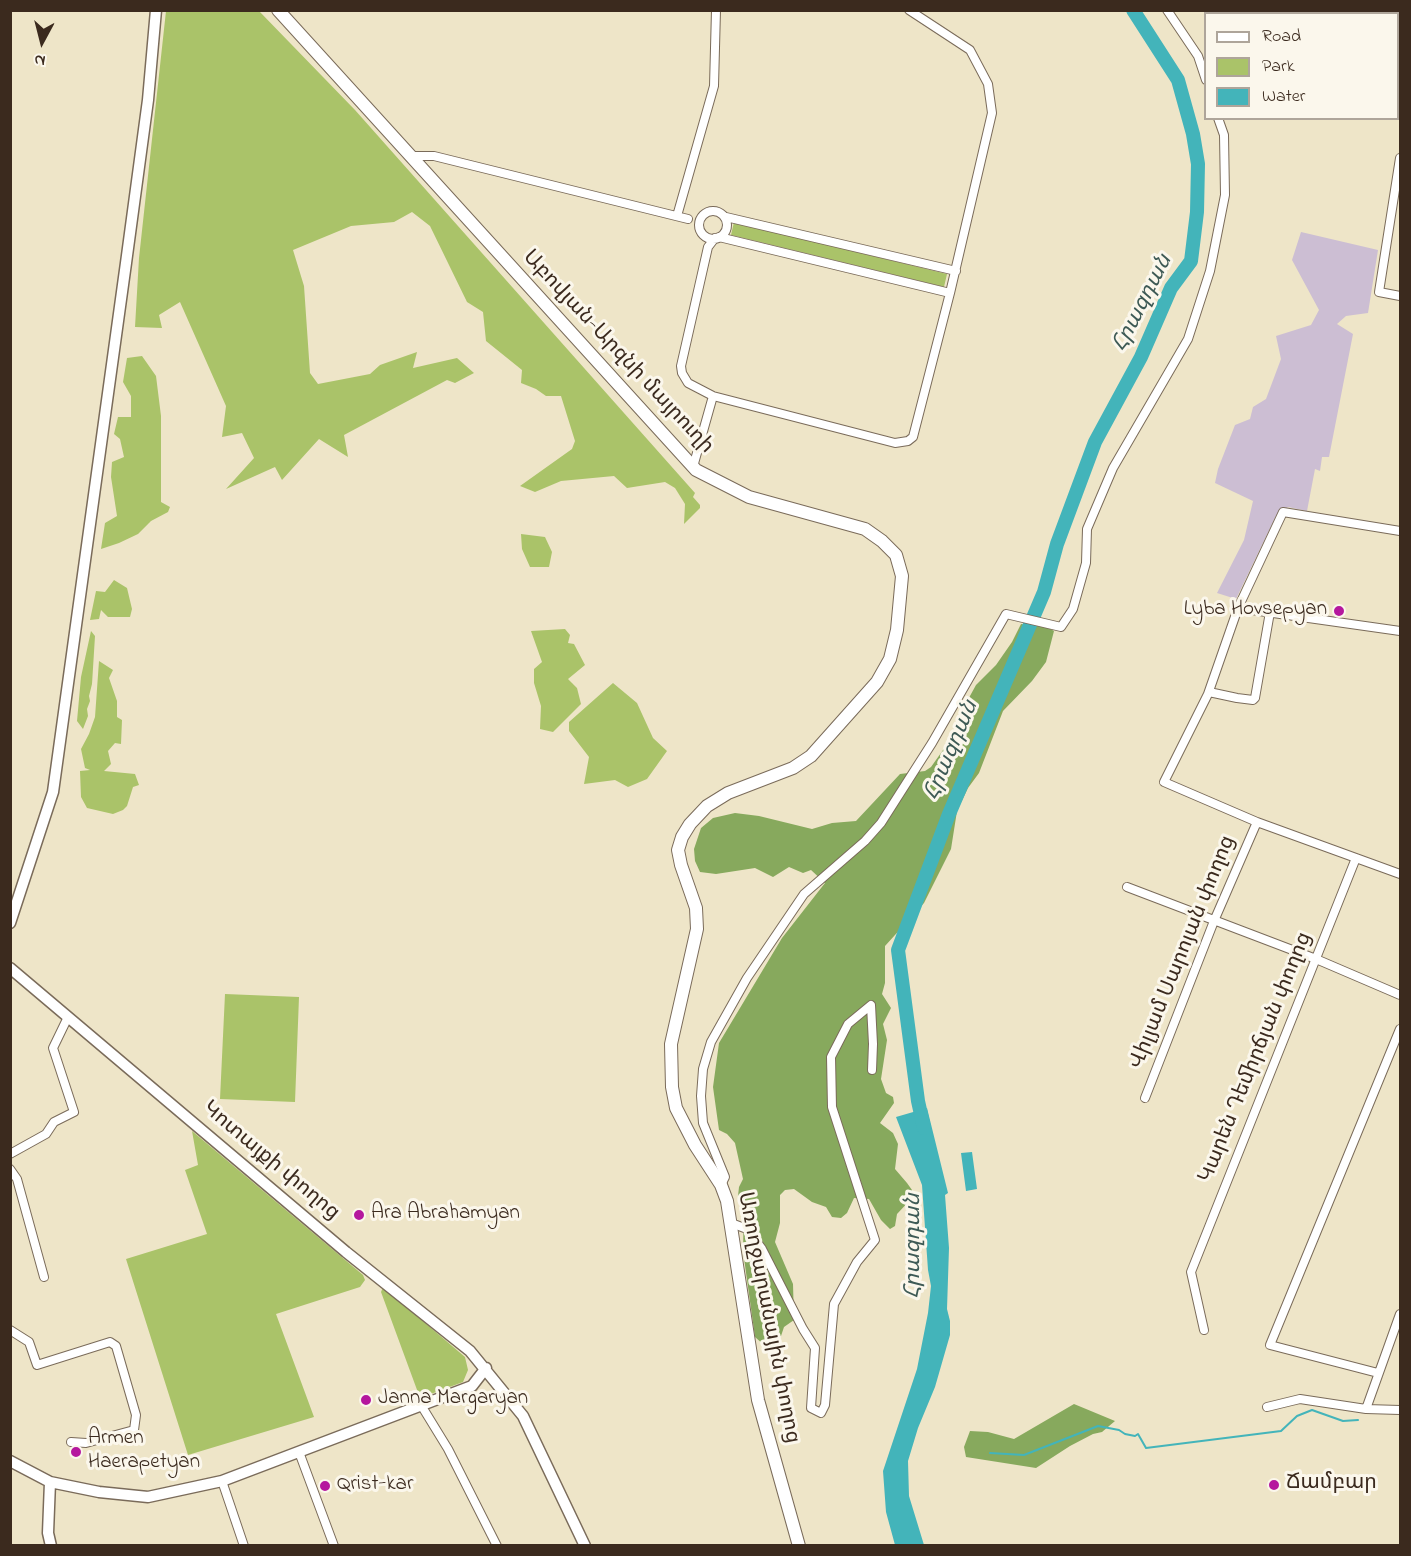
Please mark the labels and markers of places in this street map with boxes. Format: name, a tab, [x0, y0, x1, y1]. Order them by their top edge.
place label: Lyba Hovsepyan	[1184, 598, 1327, 624]
marker: Lyba Hovsepyan	[1332, 604, 1346, 618]
place label: Ara Abrahamyan	[371, 1202, 520, 1228]
marker: Ara Abrahamyan	[352, 1208, 366, 1222]
place label: Janna Margaryan	[378, 1387, 528, 1413]
marker: Janna Margaryan	[359, 1393, 373, 1407]
place label: Armen Haerapetyan	[88, 1427, 200, 1477]
marker: Armen Haerapetyan	[69, 1445, 83, 1459]
place label: Ճամբար	[1286, 1472, 1377, 1498]
place label: Qrist-kar	[337, 1473, 413, 1499]
marker: Ճամբար	[1267, 1478, 1281, 1492]
marker: Qrist-kar	[318, 1479, 332, 1493]

